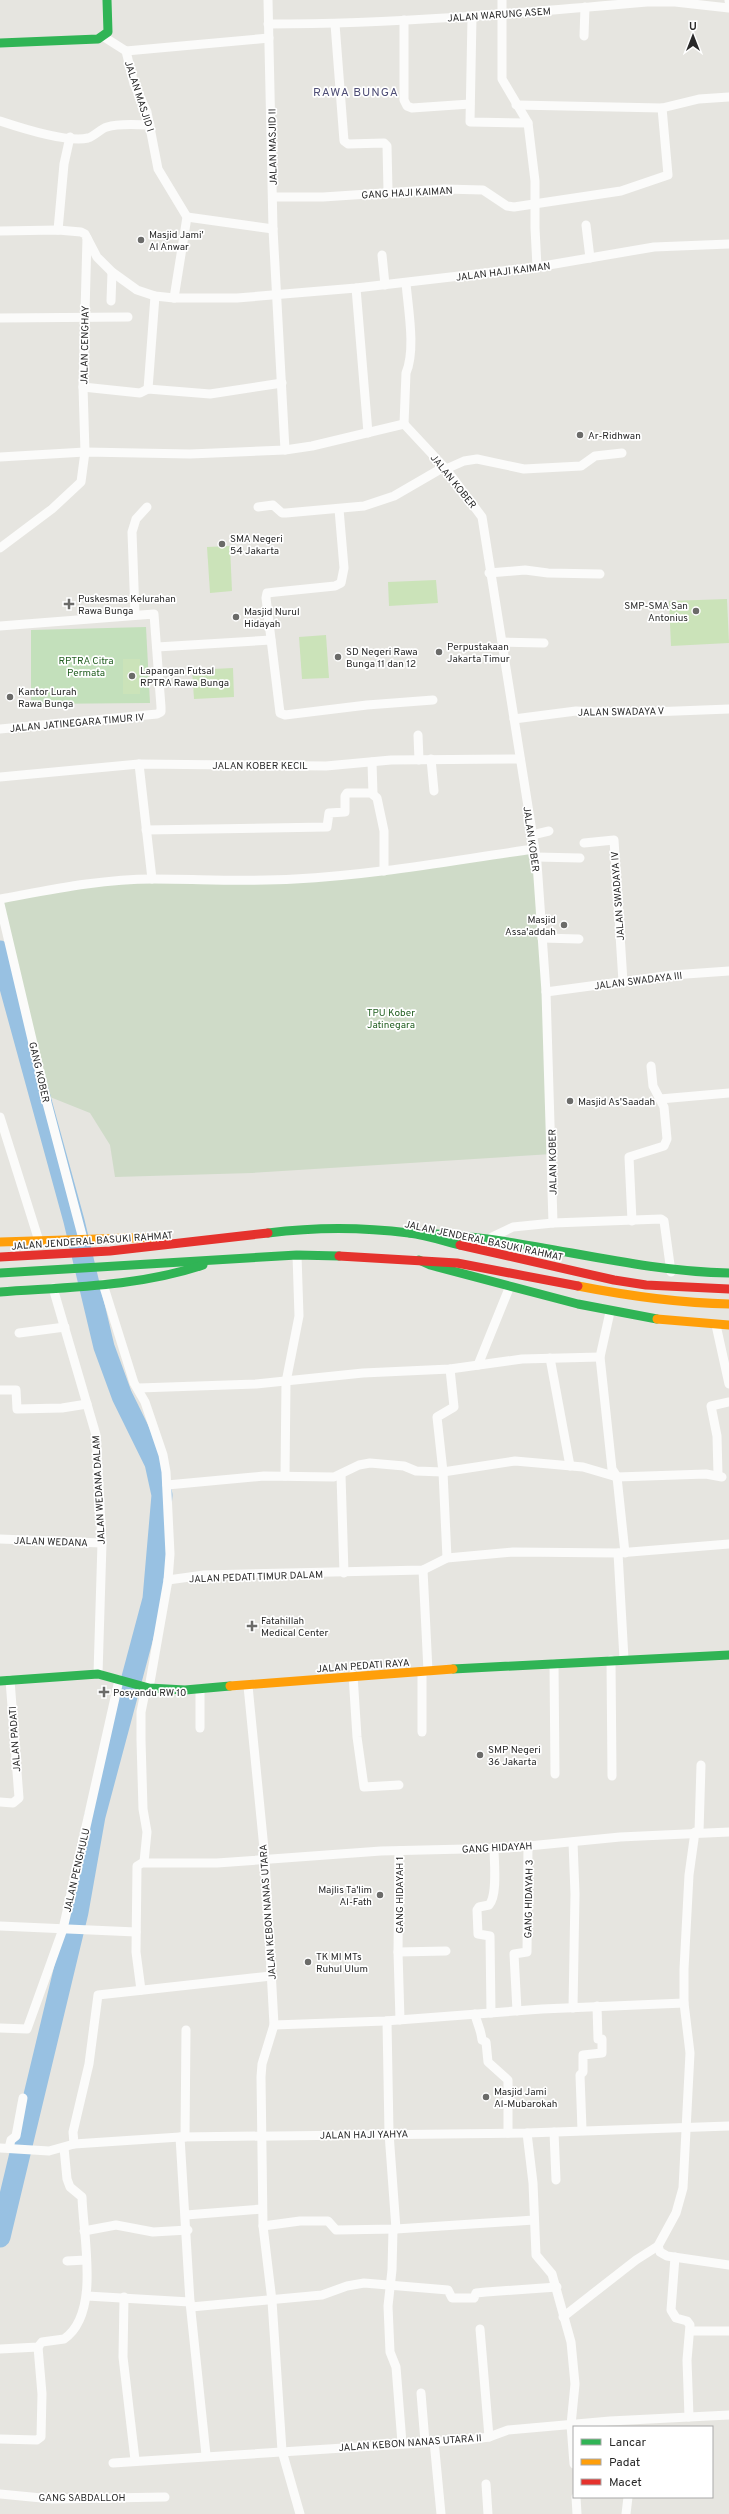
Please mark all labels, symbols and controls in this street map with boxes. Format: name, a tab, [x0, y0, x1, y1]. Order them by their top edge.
street label: JALAN WARUNG ASEM	[447, 5, 551, 26]
north arrow	[673, 16, 713, 56]
text: U	[689, 20, 697, 34]
street label: JALAN MASJID I	[121, 59, 156, 134]
district label: RAWA BUNGA	[313, 85, 399, 101]
street label: JALAN MASJID II	[266, 108, 281, 185]
street label: GANG HAJI KAIMAN	[361, 185, 453, 202]
place label: Masjid Jami' Al Anwar	[149, 229, 204, 254]
marker: Masjid Jami' Al Anwar	[136, 235, 146, 245]
street label: JALAN HAJI KAIMAN	[455, 260, 551, 285]
street label: JALAN CENGHAY	[78, 305, 93, 385]
marker: Ar-Ridhwan	[575, 430, 585, 440]
place label: Ar-Ridhwan	[588, 430, 641, 443]
street label: JALAN KOBER	[427, 452, 479, 512]
place label: SMA Negeri 54 Jakarta	[230, 533, 283, 558]
marker: SMA Negeri 54 Jakarta	[217, 539, 227, 549]
place label: Puskesmas Kelurahan Rawa Bunga	[78, 593, 176, 618]
marker: Puskesmas Kelurahan Rawa Bunga	[63, 598, 75, 610]
place label: SMP-SMA San Antonius	[624, 600, 688, 625]
place label: Masjid Nurul Hidayah	[244, 606, 300, 631]
marker: SMP-SMA San Antonius	[691, 606, 701, 616]
marker: Masjid Nurul Hidayah	[231, 612, 241, 622]
place label: Perpustakaan Jakarta Timur	[447, 641, 510, 666]
place label: SD Negeri Rawa Bunga 11 dan 12	[346, 646, 418, 671]
marker: Perpustakaan Jakarta Timur	[434, 647, 444, 657]
marker: SD Negeri Rawa Bunga 11 dan 12	[333, 652, 343, 662]
park label: RPTRA Citra Permata	[58, 655, 114, 680]
place label: Lapangan Futsal RPTRA Rawa Bunga	[140, 665, 229, 690]
marker: Lapangan Futsal RPTRA Rawa Bunga	[127, 671, 137, 681]
place label: Kantor Lurah Rawa Bunga	[18, 686, 77, 711]
marker: Kantor Lurah Rawa Bunga	[5, 692, 15, 702]
street label: JALAN SWADAYA V	[578, 705, 665, 720]
street label: JALAN JATINEGARA TIMUR IV	[9, 711, 146, 736]
street label: JALAN KOBER KECIL	[212, 760, 308, 773]
street label: JALAN KOBER	[519, 806, 542, 873]
street label: JALAN SWADAYA IV	[609, 850, 628, 941]
place label: Masjid Assa'addah	[505, 914, 556, 939]
marker: Masjid Assa'addah	[559, 920, 569, 930]
street label: JALAN SWADAYA III	[593, 970, 683, 993]
park label: TPU Kober Jatinegara	[367, 1007, 415, 1032]
street label: GANG KOBER	[25, 1041, 52, 1104]
marker: Masjid As'Saadah	[565, 1096, 575, 1106]
place label: Masjid As'Saadah	[578, 1096, 655, 1109]
street label: JALAN KOBER	[546, 1129, 561, 1195]
street label: JALAN JENDERAL BASUKI RAHMAT	[403, 1218, 564, 1265]
street label: JALAN JENDERAL BASUKI RAHMAT	[11, 1229, 174, 1254]
street label: JALAN WEDANA DALAM	[90, 1435, 109, 1545]
street label: JALAN WEDANA	[14, 1535, 88, 1550]
street label: JALAN PEDATI TIMUR DALAM	[189, 1569, 323, 1586]
place label: Fatahillah Medical Center	[261, 1615, 329, 1640]
marker: Fatahillah Medical Center	[246, 1620, 258, 1632]
street label: JALAN PEDATI RAYA	[316, 1657, 410, 1676]
marker: Posyandu RW 10	[98, 1686, 110, 1698]
place label: Posyandu RW 10	[113, 1687, 186, 1700]
street label: JALAN PADATI	[7, 1706, 24, 1772]
place label: SMP Negeri 36 Jakarta	[488, 1744, 541, 1769]
marker: SMP Negeri 36 Jakarta	[475, 1750, 485, 1760]
street label: JALAN PENGHULU	[61, 1827, 93, 1914]
street label: GANG HIDAYAH	[461, 1840, 533, 1857]
street label: JALAN KEBON NANAS UTARA	[257, 1843, 280, 1980]
street label: GANG HIDAYAH 1	[394, 1857, 407, 1933]
street label: GANG HIDAYAH 3	[522, 1859, 537, 1939]
place label: Majlis Ta'lim Al-Fath	[318, 1884, 372, 1909]
marker: Majlis Ta'lim Al-Fath	[375, 1890, 385, 1900]
place label: TK MI MTs Ruhul Ulum	[316, 1951, 368, 1976]
marker: TK MI MTs Ruhul Ulum	[303, 1957, 313, 1967]
place label: Masjid Jami Al-Mubarokah	[494, 2086, 557, 2111]
marker: Masjid Jami Al-Mubarokah	[481, 2092, 491, 2102]
street label: JALAN HAJI YAHYA	[320, 2128, 409, 2143]
legend	[573, 2426, 713, 2498]
street label: JALAN KEBON NANAS UTARA II	[338, 2432, 482, 2455]
text: Lancar	[609, 2435, 646, 2451]
text: Padat	[609, 2455, 640, 2471]
text: Macet	[609, 2475, 642, 2491]
street label: GANG SABDALLOH	[39, 2492, 125, 2505]

